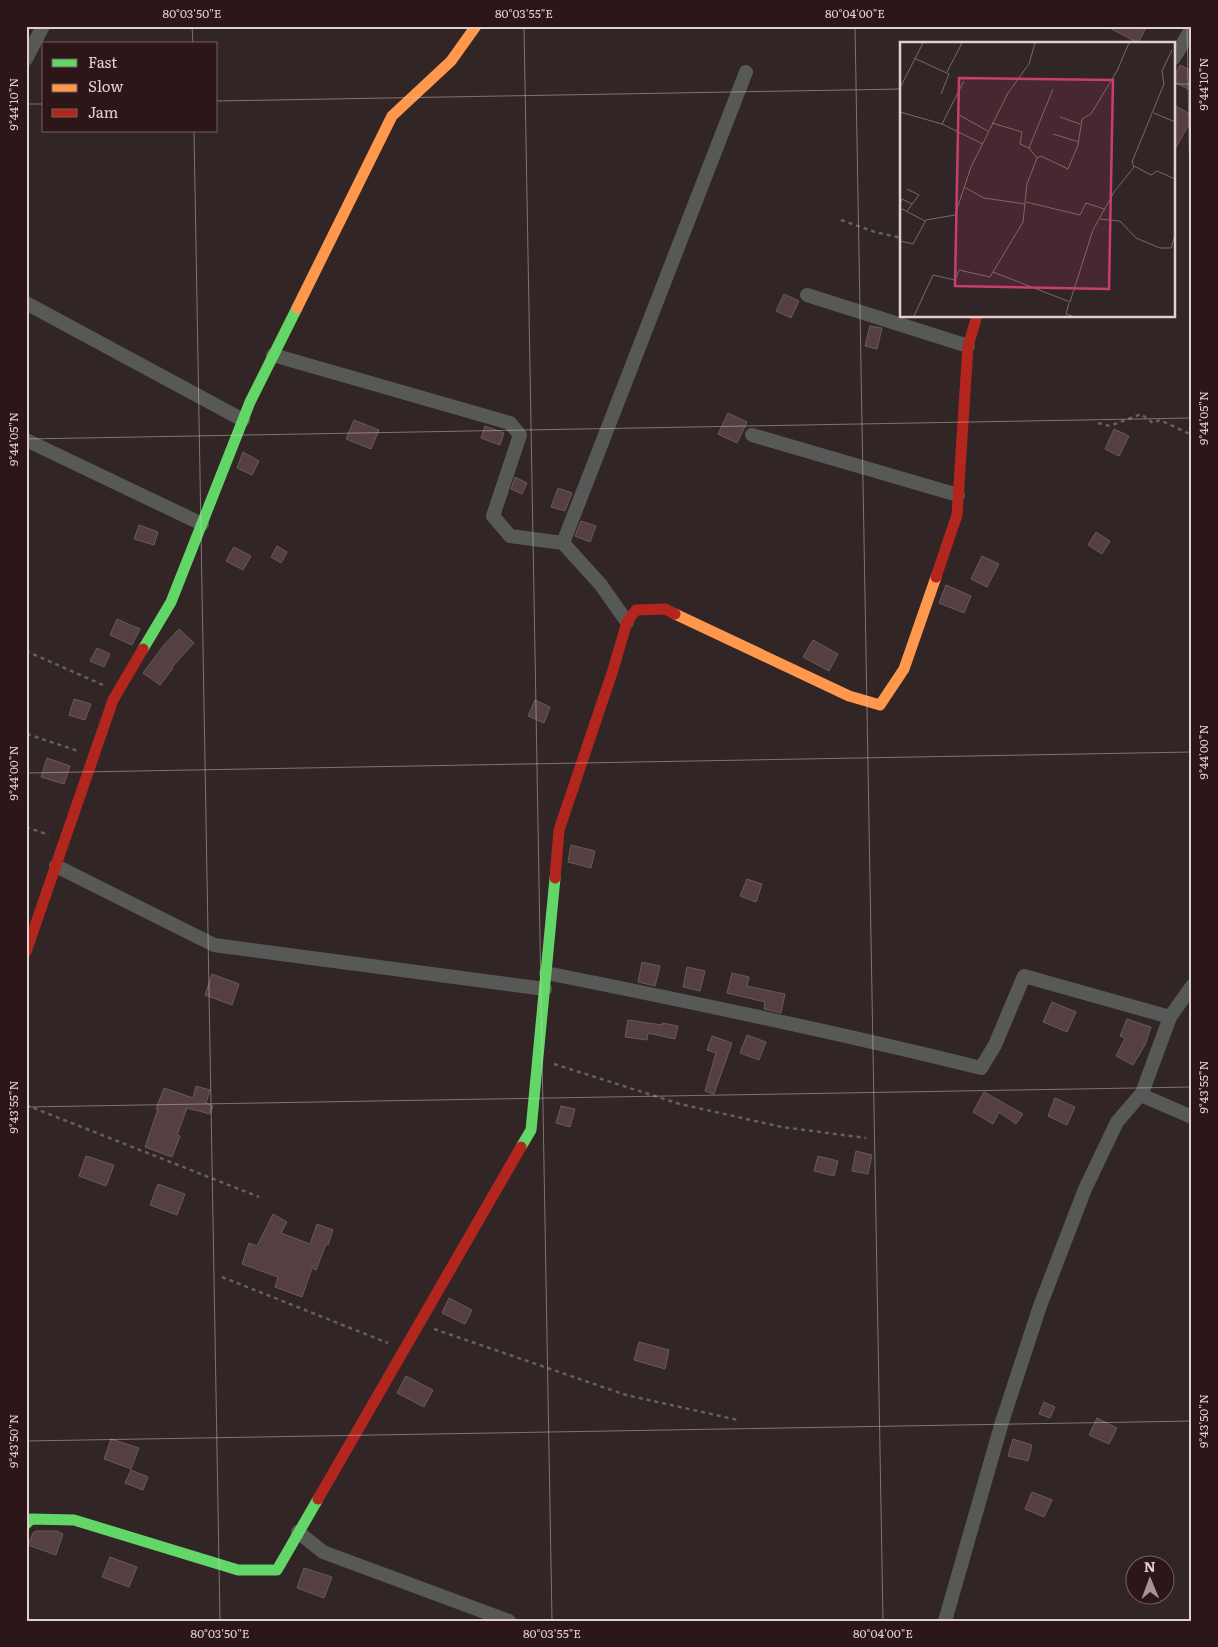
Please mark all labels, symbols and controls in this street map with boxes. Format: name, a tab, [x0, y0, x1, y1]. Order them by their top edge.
text: 80°03'50"E	[163, 4, 222, 22]
text: 80°03'55"E	[495, 4, 553, 22]
text: 80°04'00"E	[825, 4, 885, 22]
legend	[42, 42, 218, 132]
inset map	[900, 42, 1176, 318]
text: Fast	[88, 50, 117, 73]
text: 9°44'10"N	[1194, 58, 1212, 110]
text: Slow	[88, 74, 123, 97]
text: 9°44'10"N	[4, 78, 22, 130]
text: Jam	[88, 100, 119, 123]
text: 9°44'05"N	[1194, 391, 1212, 445]
text: 9°44'05"N	[4, 412, 22, 466]
text: 9°44'00"N	[1194, 725, 1212, 779]
text: 9°44'00"N	[4, 746, 22, 800]
text: 9°43'55"N	[1194, 1060, 1212, 1114]
text: 9°43'55"N	[4, 1080, 22, 1134]
text: 9°43'50"N	[1194, 1394, 1212, 1448]
text: 9°43'50"N	[4, 1414, 22, 1468]
north arrow	[1126, 1554, 1176, 1604]
text: N	[1144, 1556, 1156, 1576]
text: 80°03'50"E	[191, 1624, 250, 1642]
text: 80°03'55"E	[523, 1624, 581, 1642]
text: 80°04'00"E	[853, 1624, 913, 1642]

